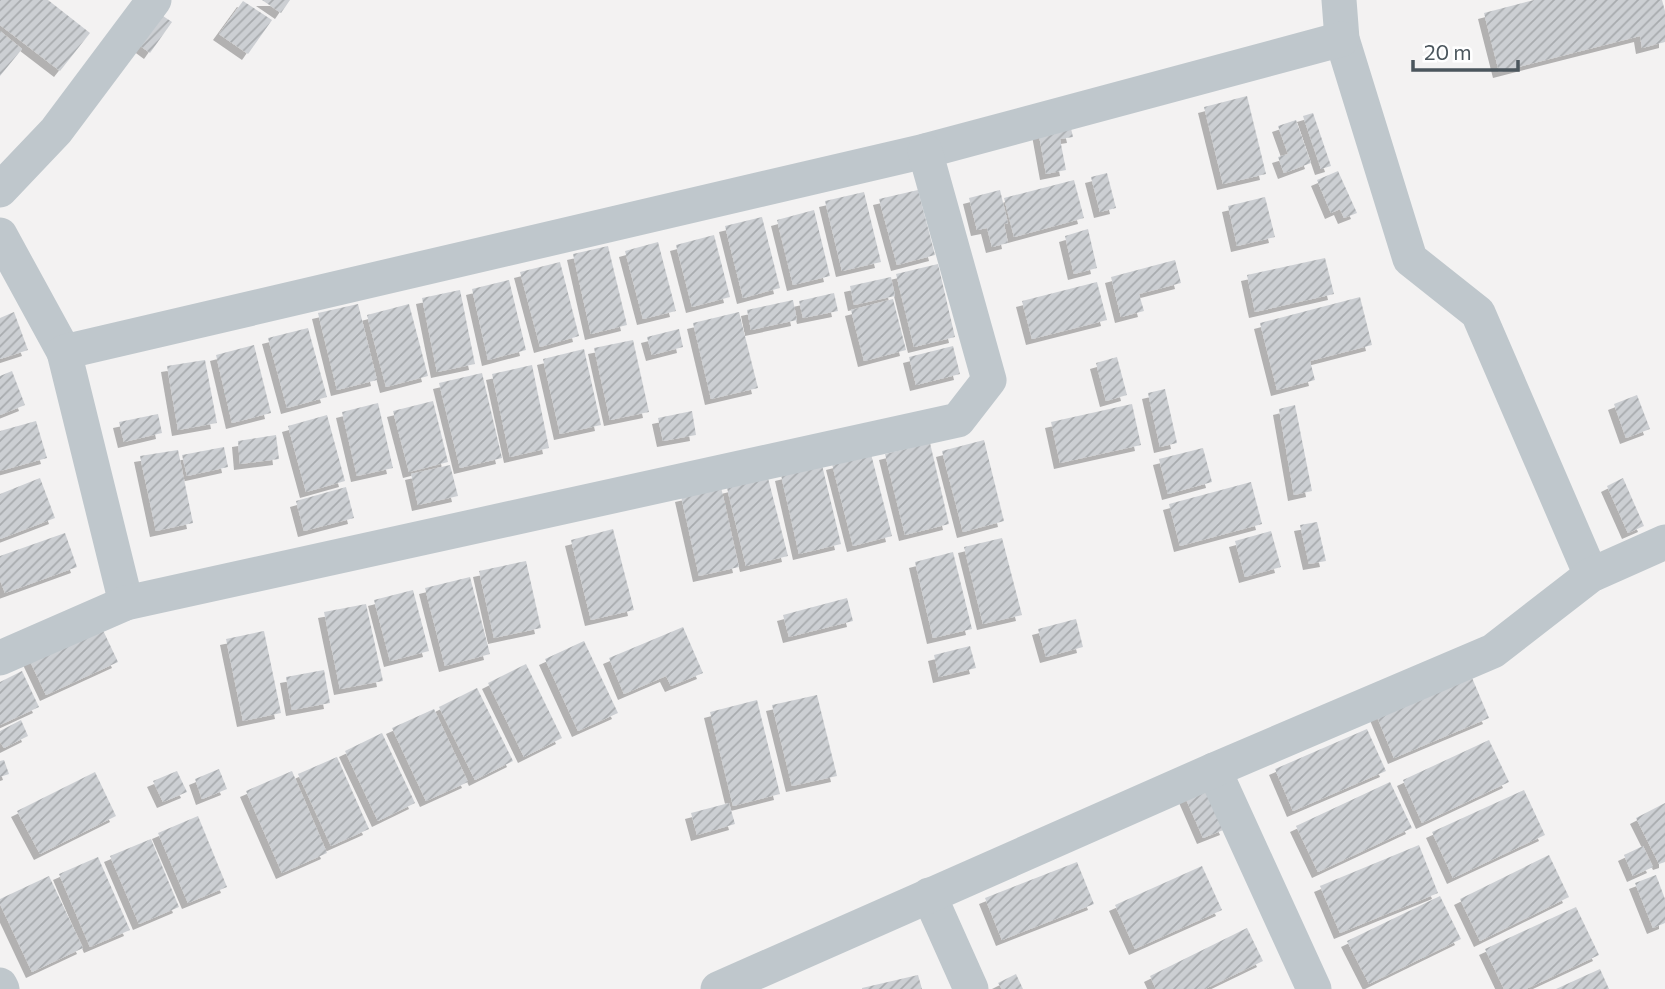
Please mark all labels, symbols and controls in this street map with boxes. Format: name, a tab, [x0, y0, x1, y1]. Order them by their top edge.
scale bar	[1413, 28, 1518, 72]
text: 20 m	[1424, 39, 1472, 64]

